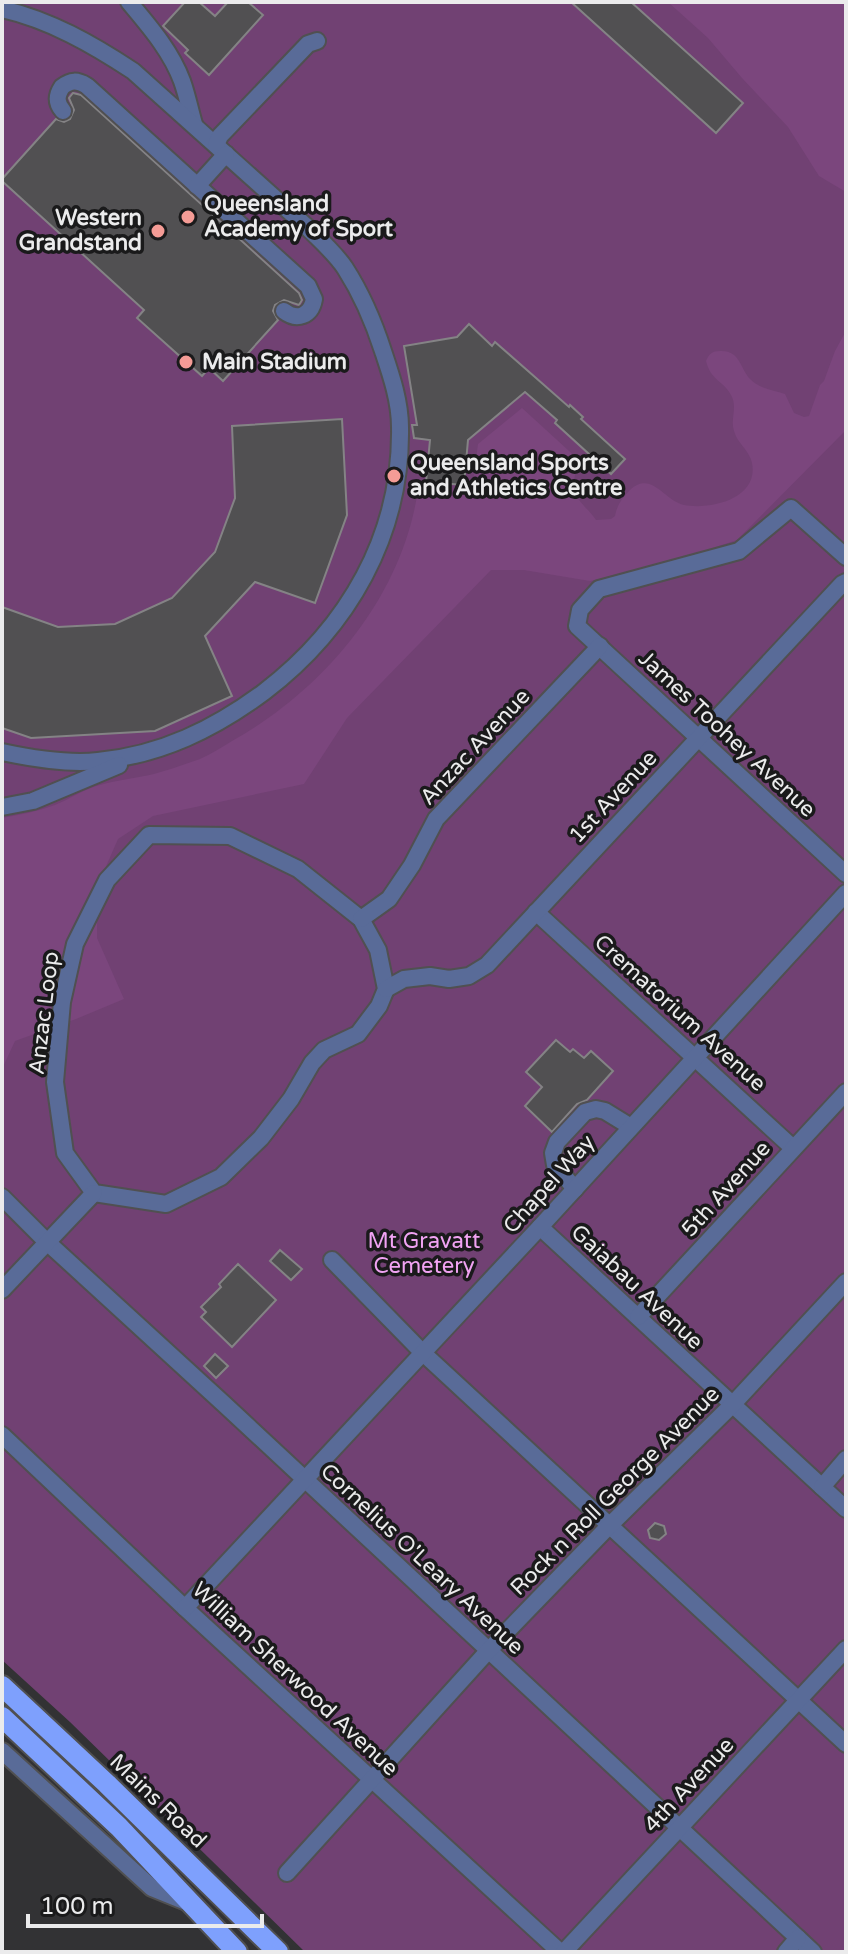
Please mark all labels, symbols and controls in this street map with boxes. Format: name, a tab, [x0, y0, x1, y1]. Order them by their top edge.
place label: Queensland Academy of Sport	[204, 191, 394, 242]
place label: Western Grandstand	[19, 205, 142, 256]
marker: Queensland Academy of Sport	[179, 208, 197, 226]
marker: Western Grandstand	[149, 222, 167, 240]
place label: Main Stadium	[202, 349, 347, 375]
marker: Main Stadium	[177, 353, 195, 371]
place label: Queensland Sports and Athletics Centre	[410, 450, 622, 501]
marker: Queensland Sports and Athletics Centre	[385, 467, 403, 485]
street label: James Toohey Avenue	[633, 645, 821, 823]
street label: Anzac Avenue	[415, 684, 535, 810]
street label: 1st Avenue	[564, 745, 662, 849]
street label: Crematorium Avenue	[589, 929, 771, 1097]
street label: Anzac Loop	[24, 950, 64, 1076]
street label: Chapel Way	[498, 1129, 600, 1239]
street label: 5th Avenue	[676, 1136, 776, 1242]
street label: Gaiabau Avenue	[566, 1219, 708, 1355]
park label: Mt Gravatt Cemetery	[368, 1228, 480, 1279]
street label: Rock n Roll George Avenue	[505, 1381, 725, 1601]
street label: Cornelius O'Leary Avenue	[315, 1458, 529, 1660]
street label: William Sherwood Avenue	[187, 1577, 403, 1781]
street label: 4th Avenue	[639, 1732, 739, 1838]
street label: Mains Road	[104, 1749, 212, 1853]
scale bar	[28, 1878, 262, 1928]
text: 100 m	[40, 1892, 114, 1921]

